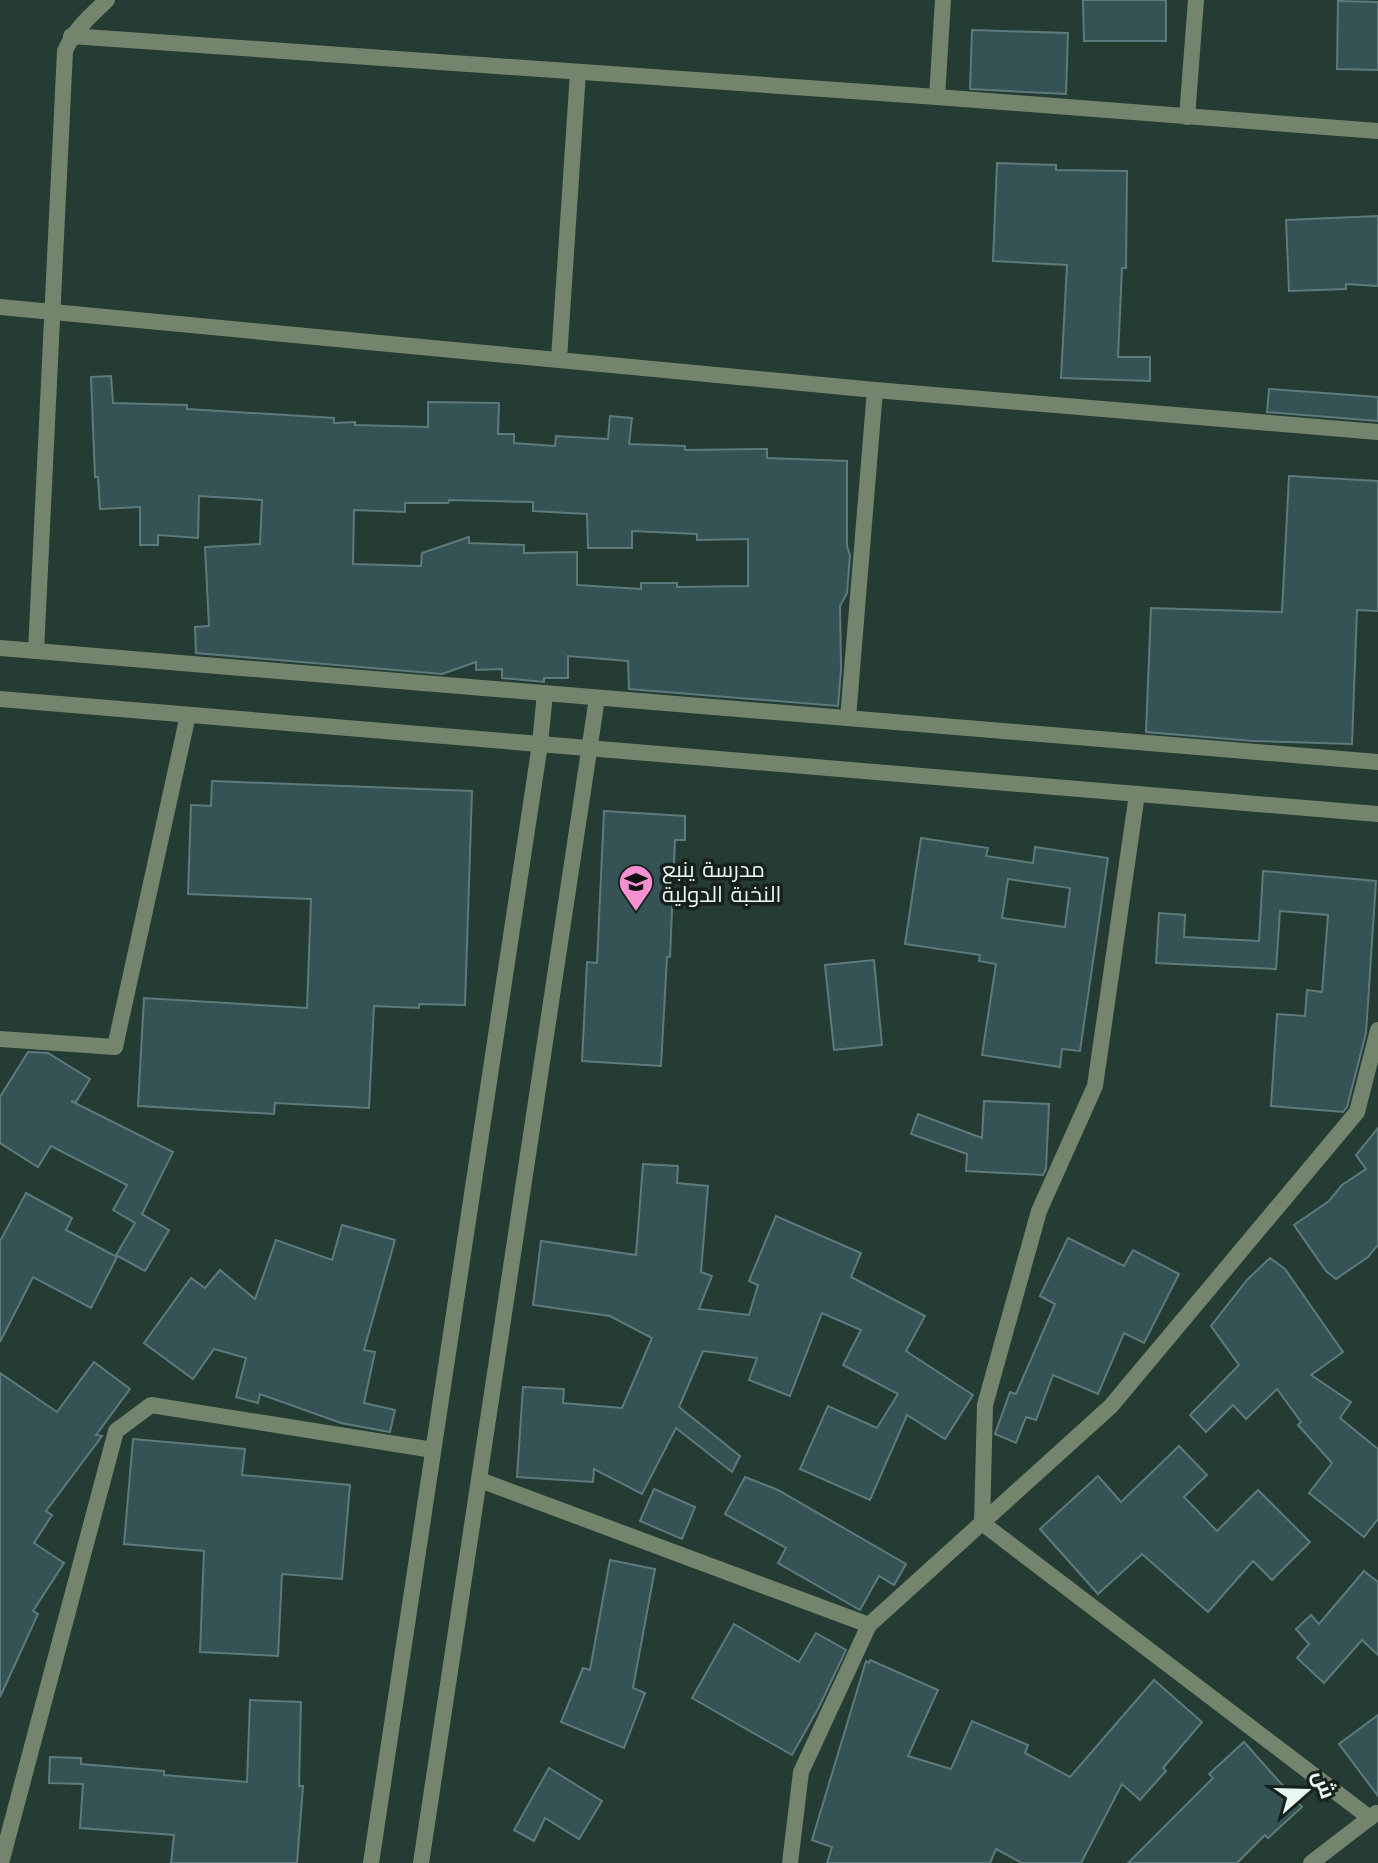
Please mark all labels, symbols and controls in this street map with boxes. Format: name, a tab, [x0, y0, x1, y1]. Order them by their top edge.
place label: مدرسة ينبع النخبة الدولية	[662, 857, 781, 907]
school or university icon: مدرسة ينبع النخبة الدولية	[617, 863, 655, 913]
north arrow	[1266, 1751, 1346, 1831]
text: ش	[1307, 1767, 1341, 1802]

